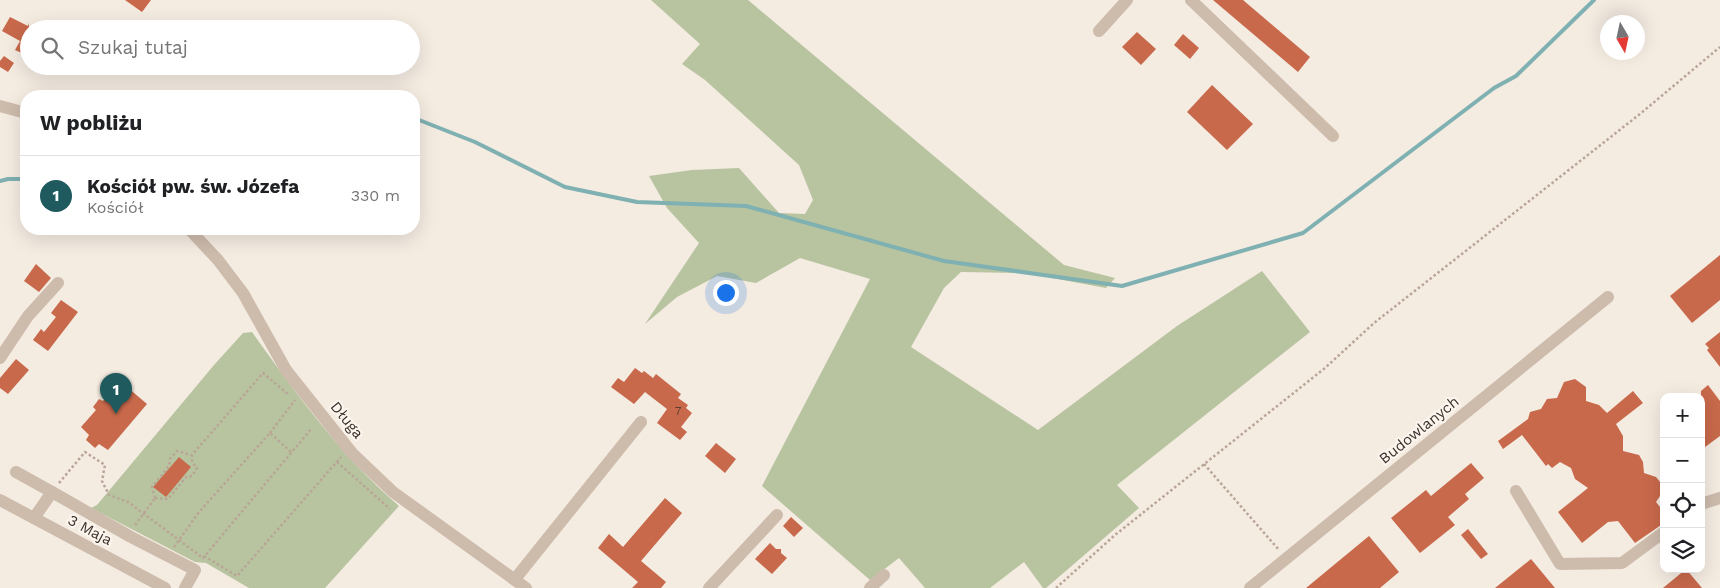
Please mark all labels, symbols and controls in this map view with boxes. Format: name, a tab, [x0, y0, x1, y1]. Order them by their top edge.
north arrow	[1600, 15, 1645, 60]
search box	[20, 20, 420, 75]
icon: search	[38, 34, 66, 62]
text: Szukaj tutaj	[78, 36, 188, 59]
text: W pobliżu	[40, 110, 142, 135]
text: Kościół pw. św. Józefa	[87, 175, 299, 198]
text: 1	[53, 186, 59, 205]
text: 330 m	[351, 186, 400, 205]
text: Kościół	[87, 198, 144, 217]
your location	[713, 280, 739, 306]
pin: 1	[100, 373, 132, 414]
street label: Budowlanych	[1376, 392, 1462, 468]
map controls	[1660, 393, 1705, 573]
button: +	[1660, 393, 1705, 438]
street label: Długa	[327, 398, 368, 442]
house number: 7	[675, 404, 682, 418]
button: −	[1660, 438, 1705, 483]
button: locate	[1660, 483, 1705, 528]
street label: 3 Maja	[65, 511, 116, 549]
button: layers	[1660, 528, 1705, 573]

